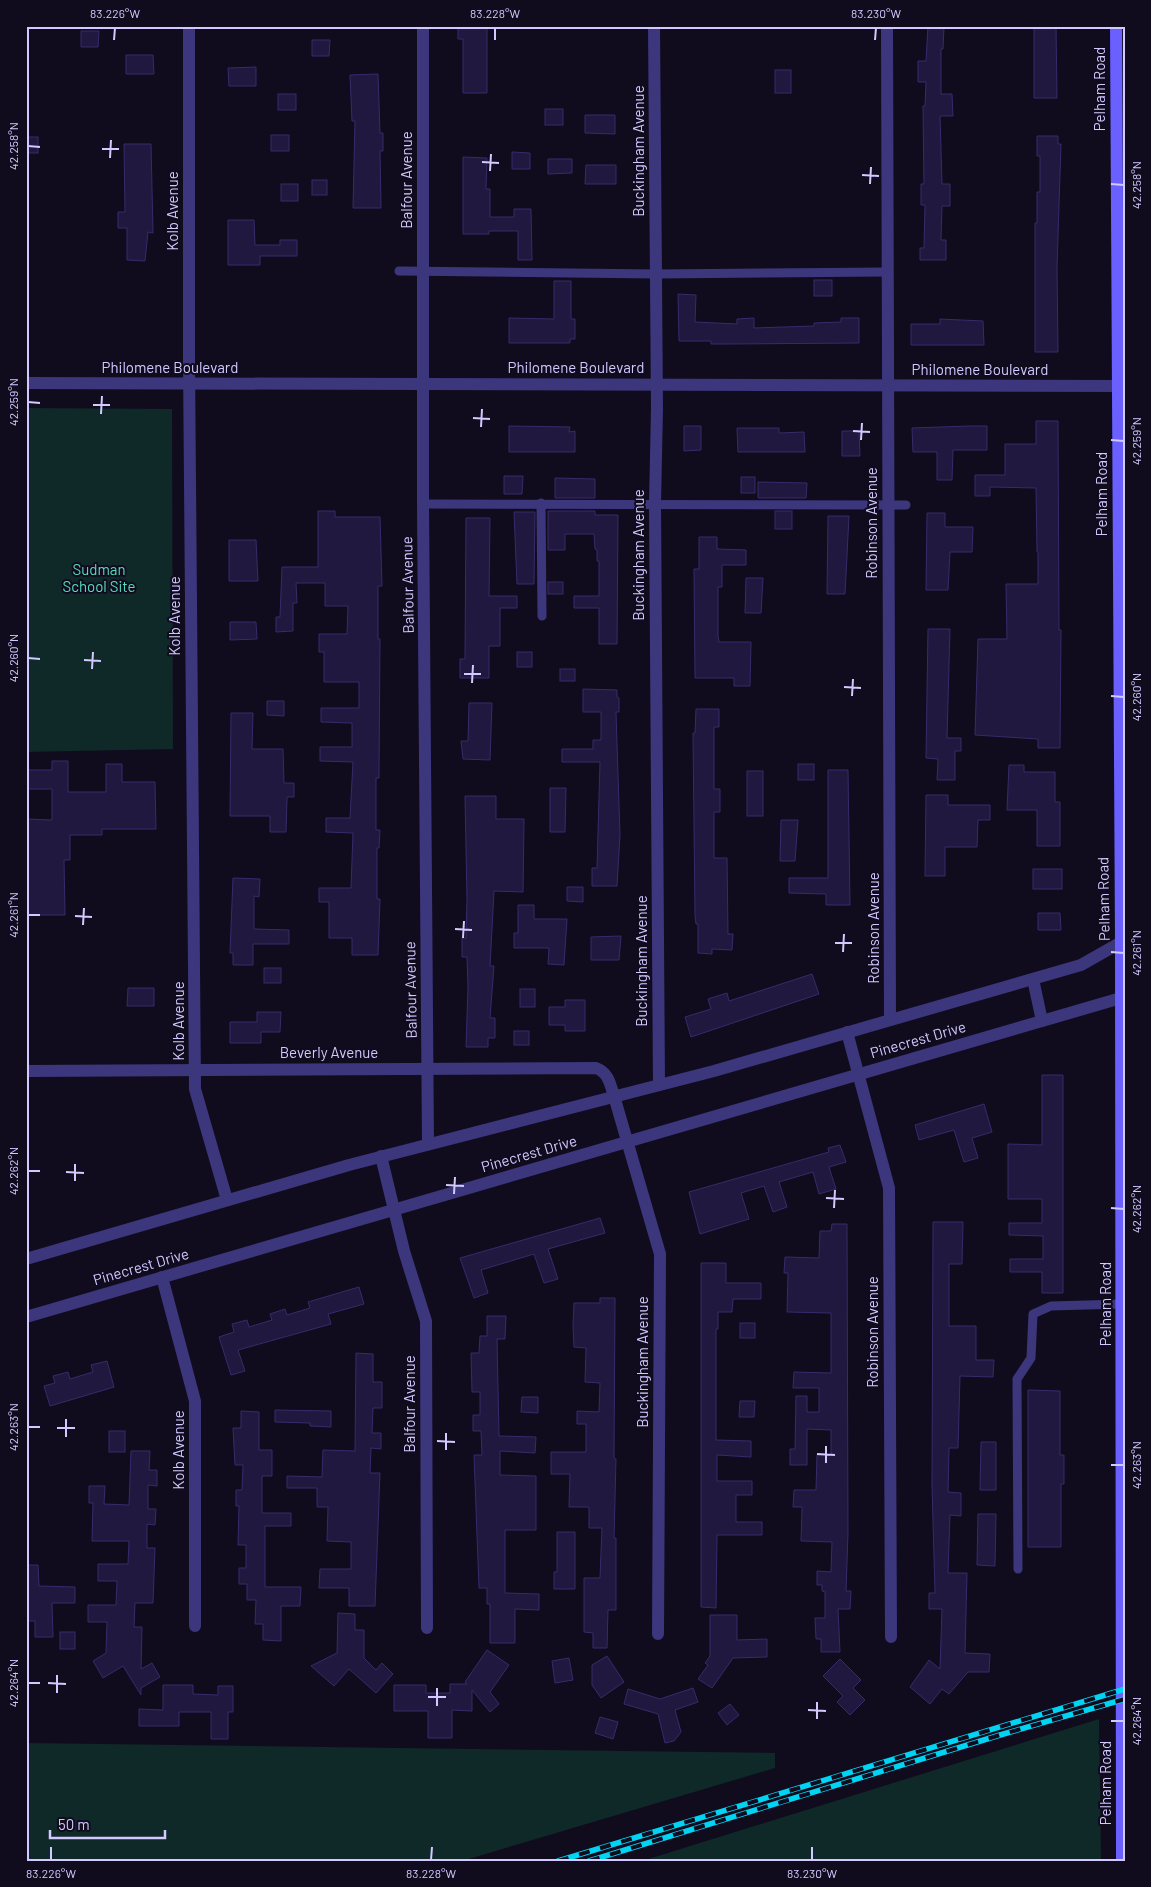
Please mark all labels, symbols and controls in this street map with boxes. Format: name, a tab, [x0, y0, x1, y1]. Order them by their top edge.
text: 83.226°W	[90, 6, 140, 20]
text: 83.228°W	[470, 6, 520, 20]
text: 83.230°W	[851, 6, 902, 20]
street label: Pelham Road	[1090, 47, 1108, 131]
street label: Buckingham Avenue	[629, 85, 647, 217]
text: 42.258°N	[6, 122, 20, 170]
street label: Balfour Avenue	[397, 131, 415, 229]
text: 42.258°N	[1129, 161, 1143, 209]
street label: Kolb Avenue	[163, 171, 181, 251]
street label: Philomene Boulevard	[102, 358, 238, 376]
street label: Philomene Boulevard	[508, 358, 644, 376]
street label: Philomene Boulevard	[912, 360, 1048, 378]
text: 42.259°N	[6, 378, 20, 426]
text: 42.259°N	[1129, 417, 1143, 465]
street label: Pelham Road	[1092, 452, 1110, 536]
street label: Robinson Avenue	[862, 467, 880, 579]
street label: Buckingham Avenue	[629, 489, 647, 621]
street label: Balfour Avenue	[397, 536, 417, 634]
park label: Sudman School Site	[62, 560, 136, 595]
street label: Kolb Avenue	[165, 576, 183, 656]
text: 42.260°N	[6, 634, 20, 682]
text: 42.260°N	[1129, 673, 1143, 721]
street label: Pelham Road	[1093, 857, 1113, 941]
street label: Robinson Avenue	[864, 872, 882, 984]
text: 42.261°N	[6, 892, 20, 938]
street label: Buckingham Avenue	[632, 895, 650, 1027]
text: 42.261°N	[1129, 930, 1143, 976]
street label: Balfour Avenue	[400, 941, 420, 1039]
street label: Kolb Avenue	[169, 981, 187, 1061]
street label: Pinecrest Drive	[868, 1017, 968, 1061]
street label: Beverly Avenue	[280, 1043, 378, 1061]
street label: Pinecrest Drive	[479, 1131, 579, 1175]
text: 42.262°N	[6, 1147, 20, 1195]
text: 42.262°N	[1129, 1185, 1143, 1233]
street label: Pinecrest Drive	[91, 1244, 191, 1288]
street label: Pelham Road	[1096, 1262, 1114, 1346]
street label: Robinson Avenue	[863, 1276, 881, 1388]
street label: Buckingham Avenue	[633, 1296, 651, 1428]
street label: Balfour Avenue	[400, 1355, 418, 1453]
text: 42.263°N	[6, 1403, 20, 1451]
street label: Kolb Avenue	[169, 1410, 187, 1490]
text: 42.263°N	[1129, 1441, 1143, 1489]
text: 42.264°N	[6, 1659, 20, 1707]
text: 42.264°N	[1129, 1697, 1143, 1745]
street label: Pelham Road	[1096, 1741, 1114, 1825]
scale bar	[50, 1807, 165, 1839]
text: 50 m	[58, 1815, 90, 1833]
text: 83.226°W	[26, 1866, 76, 1880]
text: 83.228°W	[406, 1866, 456, 1880]
text: 83.230°W	[787, 1866, 838, 1880]

